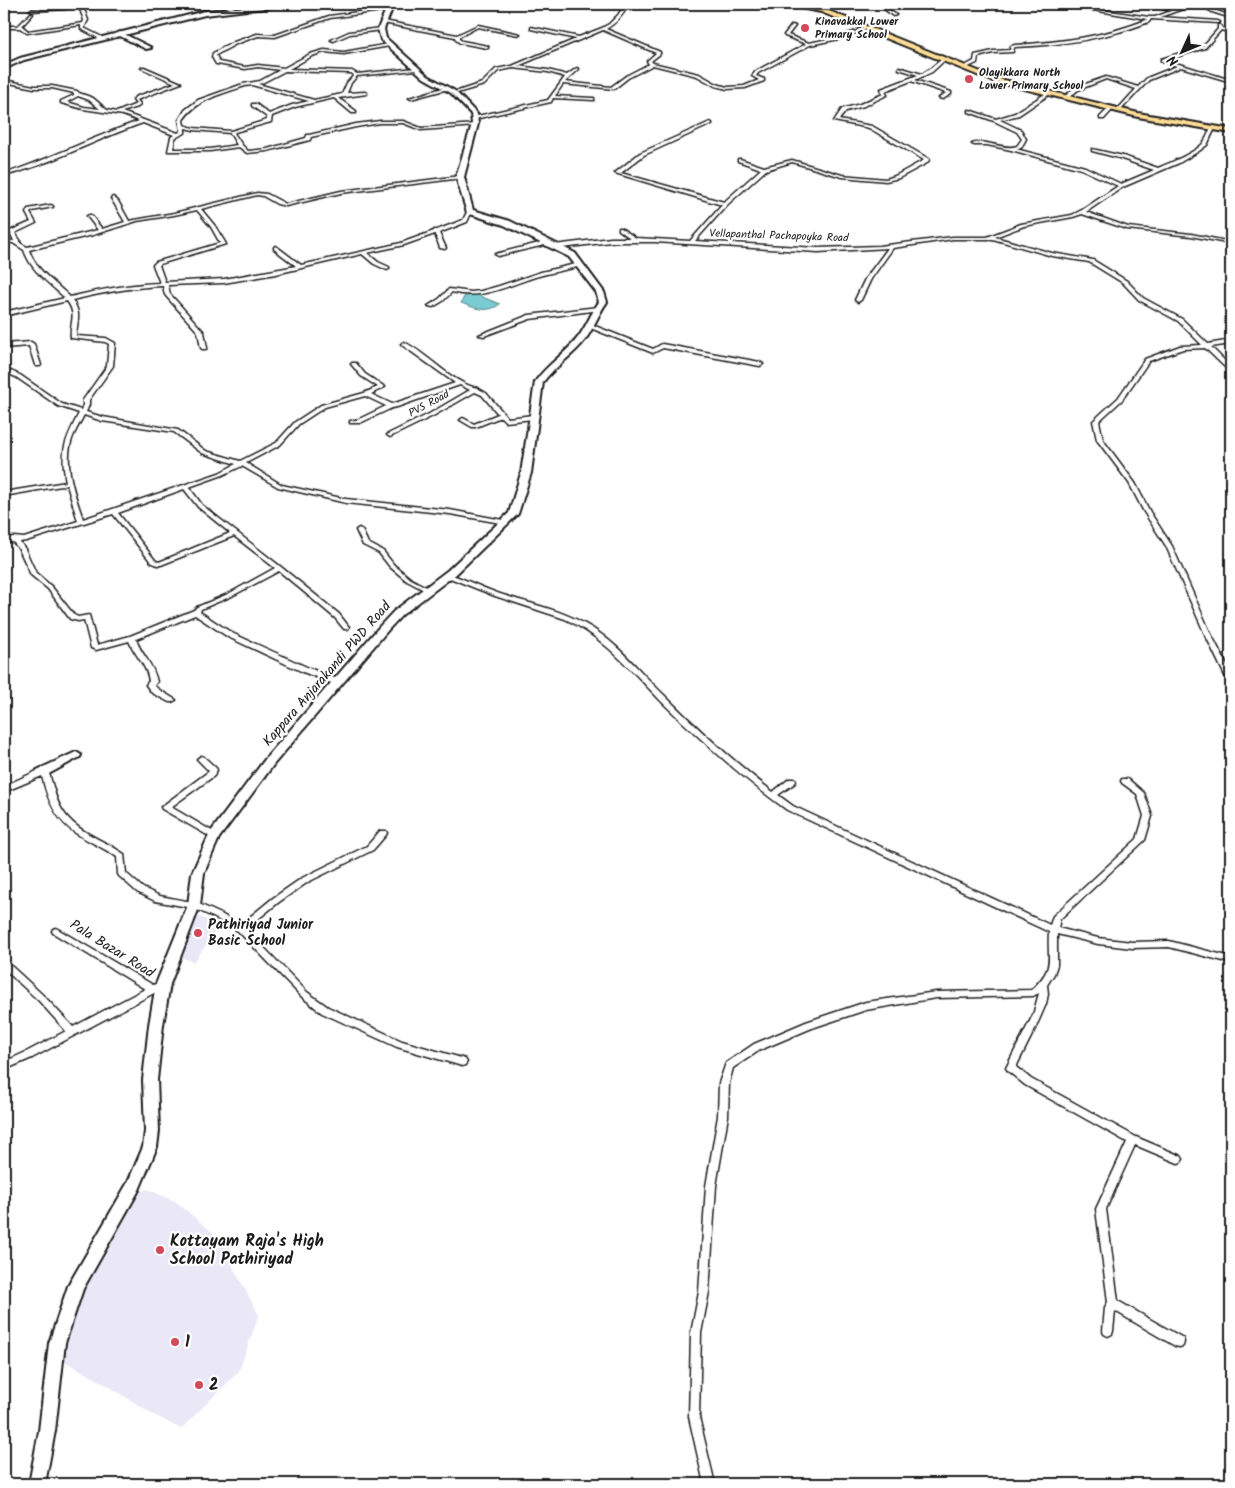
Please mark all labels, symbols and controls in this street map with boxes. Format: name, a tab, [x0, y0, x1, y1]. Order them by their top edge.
place label: Kinavakkal Lower Primary School	[815, 13, 899, 44]
marker: Kinavakkal Lower Primary School	[799, 22, 811, 34]
north arrow	[1158, 28, 1208, 78]
text: N	[1162, 49, 1184, 71]
place label: Olayikkara North Lower Primary School	[979, 64, 1084, 95]
marker: Olayikkara North Lower Primary School	[963, 73, 975, 85]
street label: Vellapanthal Pachapoyka Road	[709, 225, 849, 247]
street label: PVS Road	[405, 385, 453, 422]
street label: Kappara Anjarakandi PWD Road	[257, 596, 397, 752]
street label: Pala Bazar Road	[65, 914, 160, 984]
place label: Pathiriyad Junior Basic School	[208, 914, 314, 952]
marker: Pathiriyad Junior Basic School	[192, 927, 204, 939]
place label: Kottayam Raja's High School Pathiriyad	[170, 1229, 324, 1272]
marker: Kottayam Raja's High School Pathiriyad	[154, 1244, 166, 1256]
place label: 1	[185, 1330, 190, 1355]
marker: 1	[169, 1336, 181, 1348]
place label: 2	[209, 1373, 218, 1398]
marker: 2	[193, 1379, 205, 1391]

